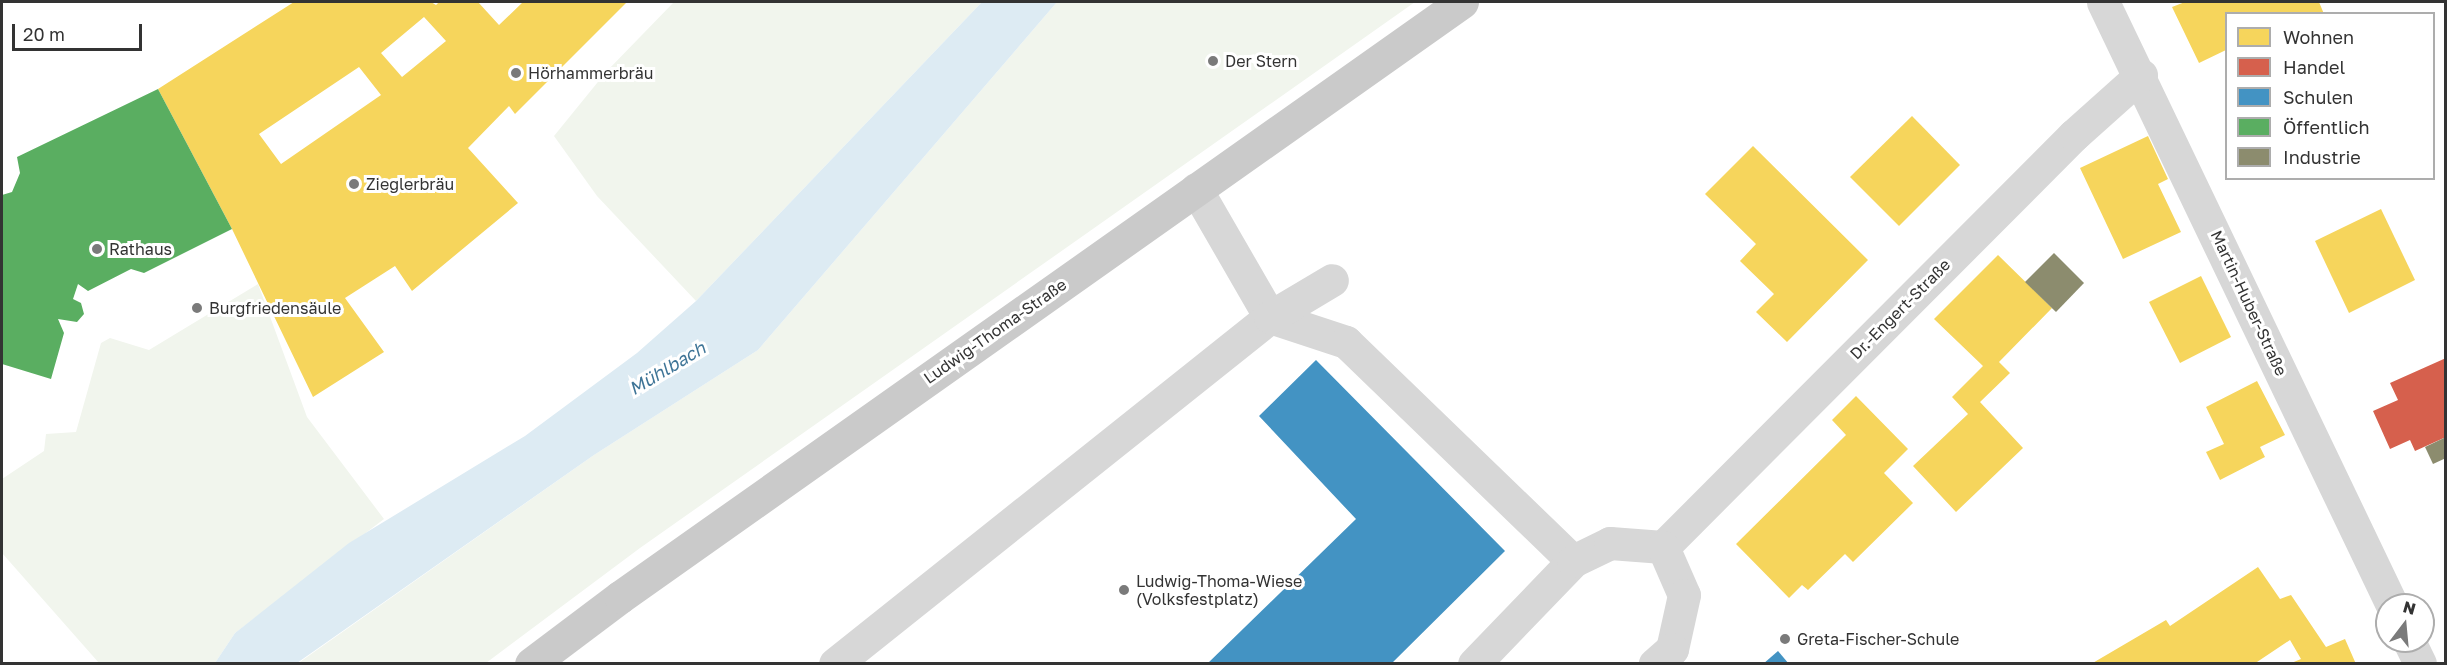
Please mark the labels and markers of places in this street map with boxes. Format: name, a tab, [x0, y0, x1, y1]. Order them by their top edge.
place label: Der Stern	[1225, 51, 1297, 71]
marker: Der Stern	[1206, 54, 1220, 68]
place label: Hörhammerbräu	[528, 63, 653, 83]
marker: Hörhammerbräu	[509, 66, 523, 80]
place label: Zieglerbräu	[366, 174, 454, 194]
marker: Zieglerbräu	[347, 177, 361, 191]
place label: Rathaus	[109, 239, 172, 259]
marker: Rathaus	[90, 242, 104, 256]
place label: Burgfriedensäule	[209, 298, 341, 318]
marker: Burgfriedensäule	[190, 301, 204, 315]
place label: Ludwig-Thoma-Wiese (Volksfestplatz)	[1136, 571, 1302, 609]
marker: Ludwig-Thoma-Wiese (Volksfestplatz)	[1117, 583, 1131, 597]
place label: Greta-Fischer-Schule	[1797, 629, 1959, 649]
marker: Greta-Fischer-Schule	[1778, 632, 1792, 646]

